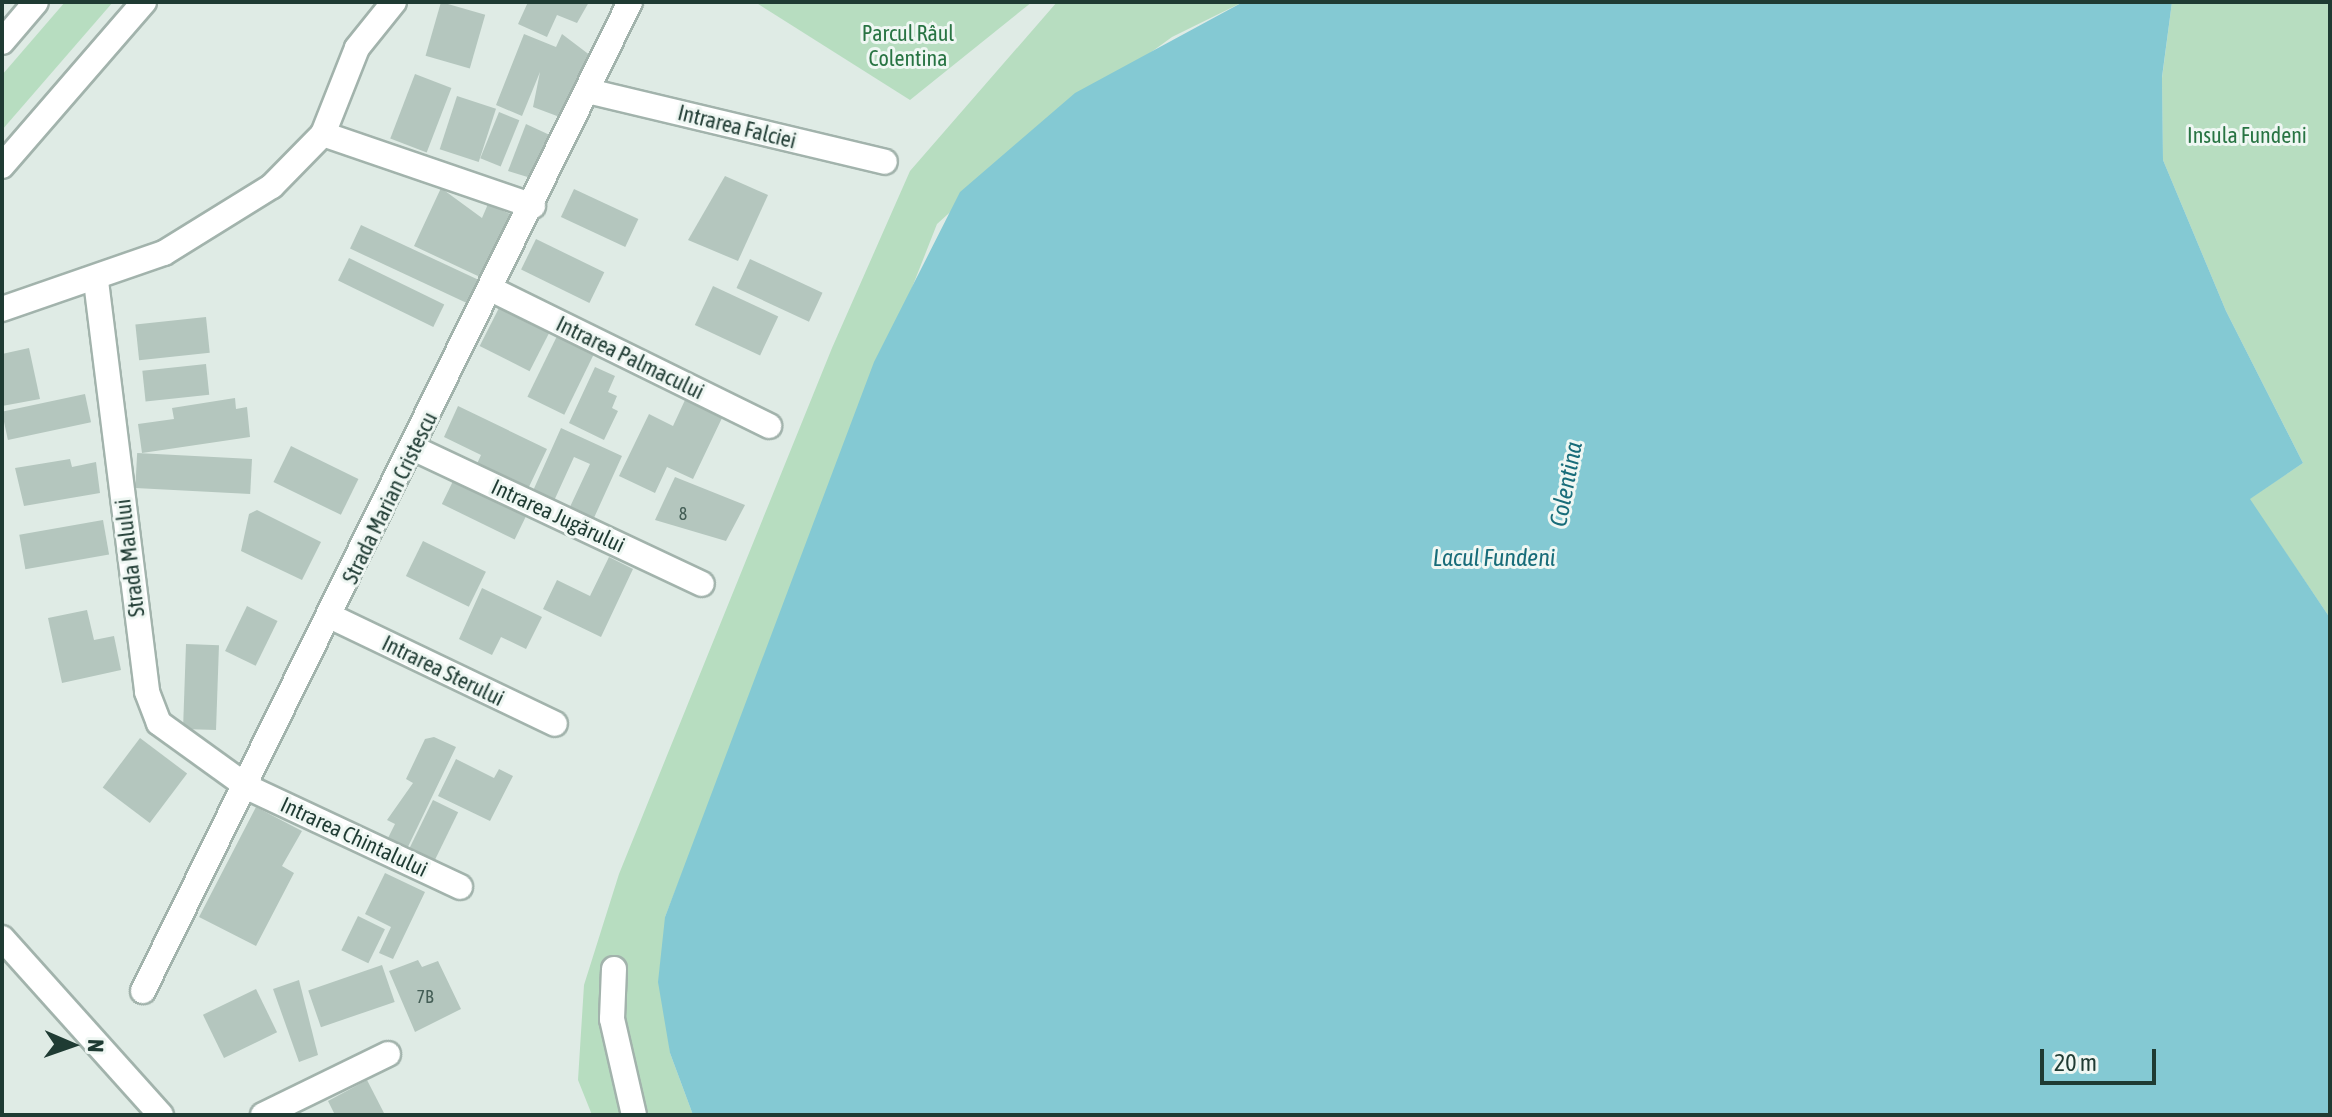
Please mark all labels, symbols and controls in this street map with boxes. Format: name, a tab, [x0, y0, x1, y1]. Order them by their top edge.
park label: Parcul Râul Colentina	[862, 20, 954, 72]
street label: Intrarea Falciei	[675, 100, 799, 154]
park label: Insula Fundeni	[2187, 123, 2307, 149]
street label: Intrarea Palmacului	[552, 311, 708, 405]
street label: Strada Marian Cristescu	[337, 408, 443, 588]
water label: Colentina	[1544, 439, 1588, 529]
street label: Intrarea Jugărului	[487, 474, 629, 558]
street label: Strada Malului	[110, 498, 150, 618]
house number: 8	[679, 503, 687, 525]
water label: Lacul Fundeni	[1433, 544, 1555, 572]
street label: Intrarea Sterului	[378, 630, 508, 712]
street label: Intrarea Chintalului	[276, 791, 432, 883]
house number: 7B	[417, 986, 433, 1008]
north arrow	[32, 1005, 112, 1085]
scale bar	[2044, 1033, 2160, 1083]
text: N	[83, 1039, 109, 1053]
text: 20 m	[2054, 1049, 2097, 1076]

